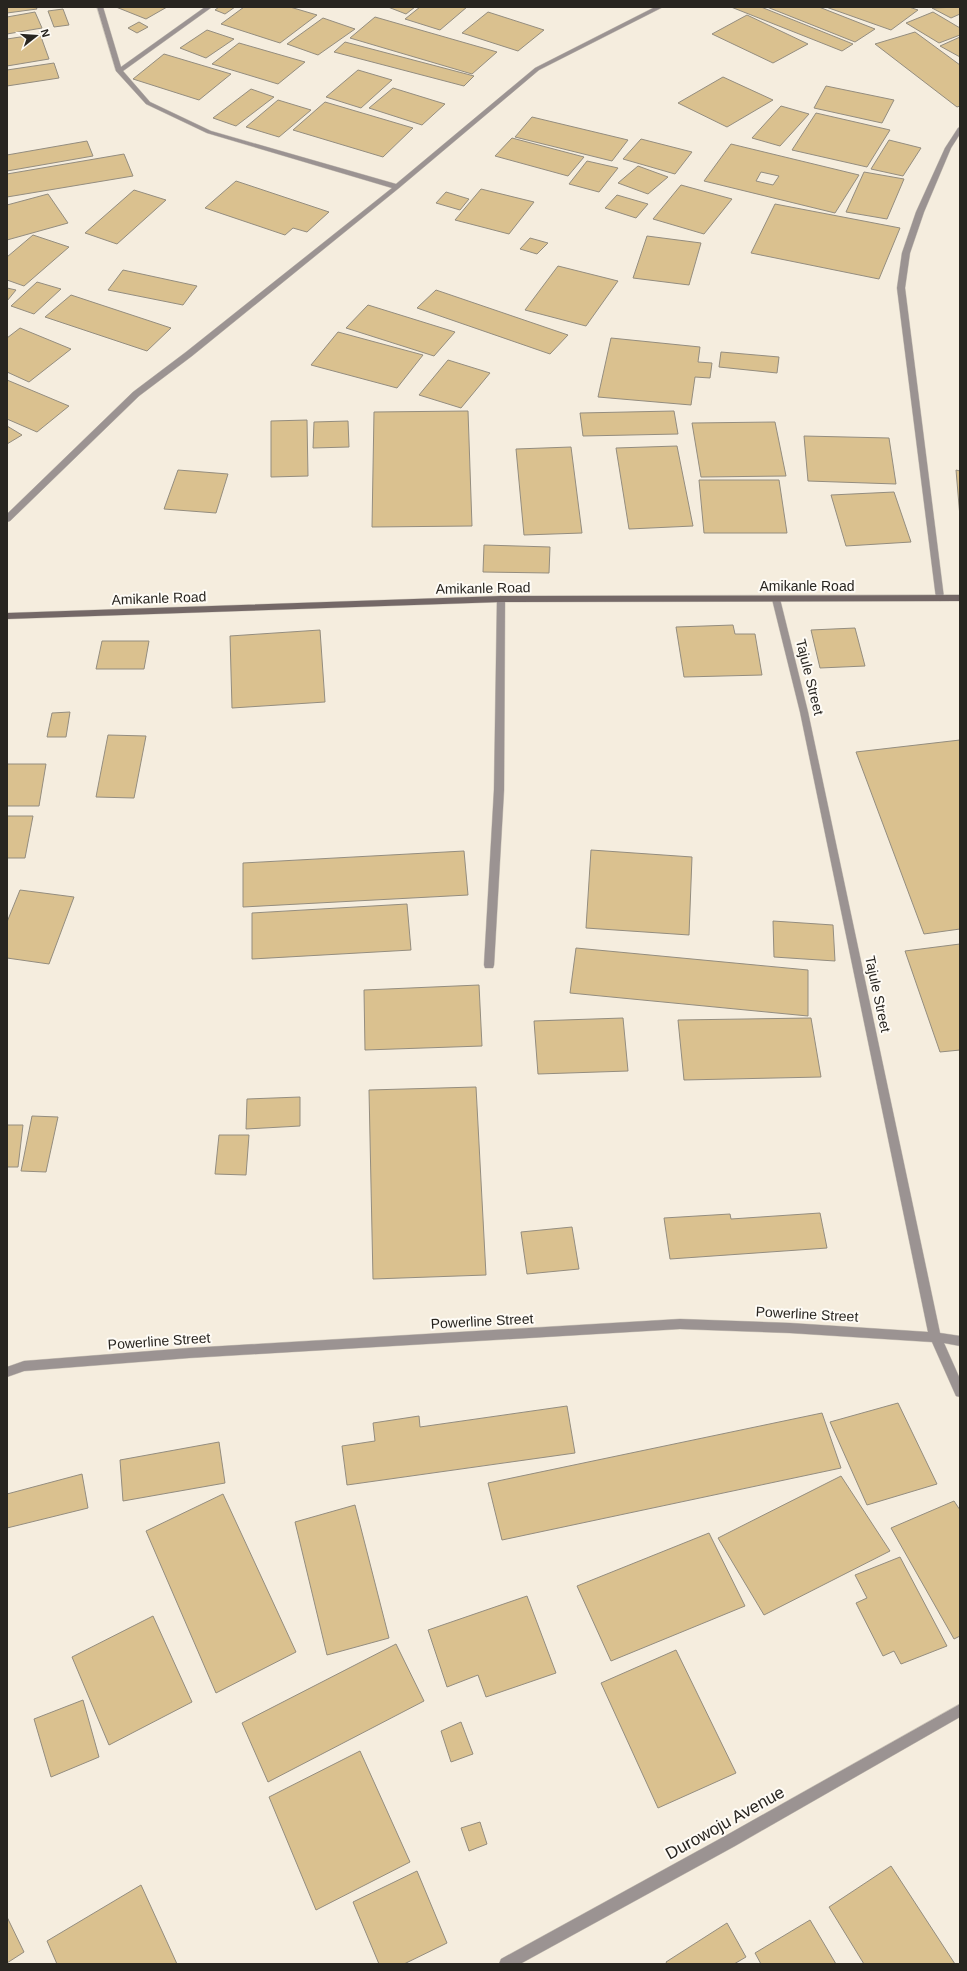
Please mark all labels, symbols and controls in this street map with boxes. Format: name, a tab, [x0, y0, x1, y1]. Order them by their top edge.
north arrow	[16, 16, 56, 56]
text: N	[39, 28, 52, 39]
street label: Amikanle Road	[760, 578, 854, 594]
street label: Amikanle Road	[435, 579, 531, 597]
street label: Amikanle Road	[111, 588, 207, 608]
street label: Tajule Street	[793, 637, 827, 717]
street label: Tajule Street	[862, 954, 894, 1034]
street label: Powerline Street	[755, 1303, 859, 1325]
street label: Powerline Street	[430, 1310, 534, 1332]
street label: Powerline Street	[107, 1329, 211, 1353]
street label: Durowoju Avenue	[662, 1782, 788, 1864]

